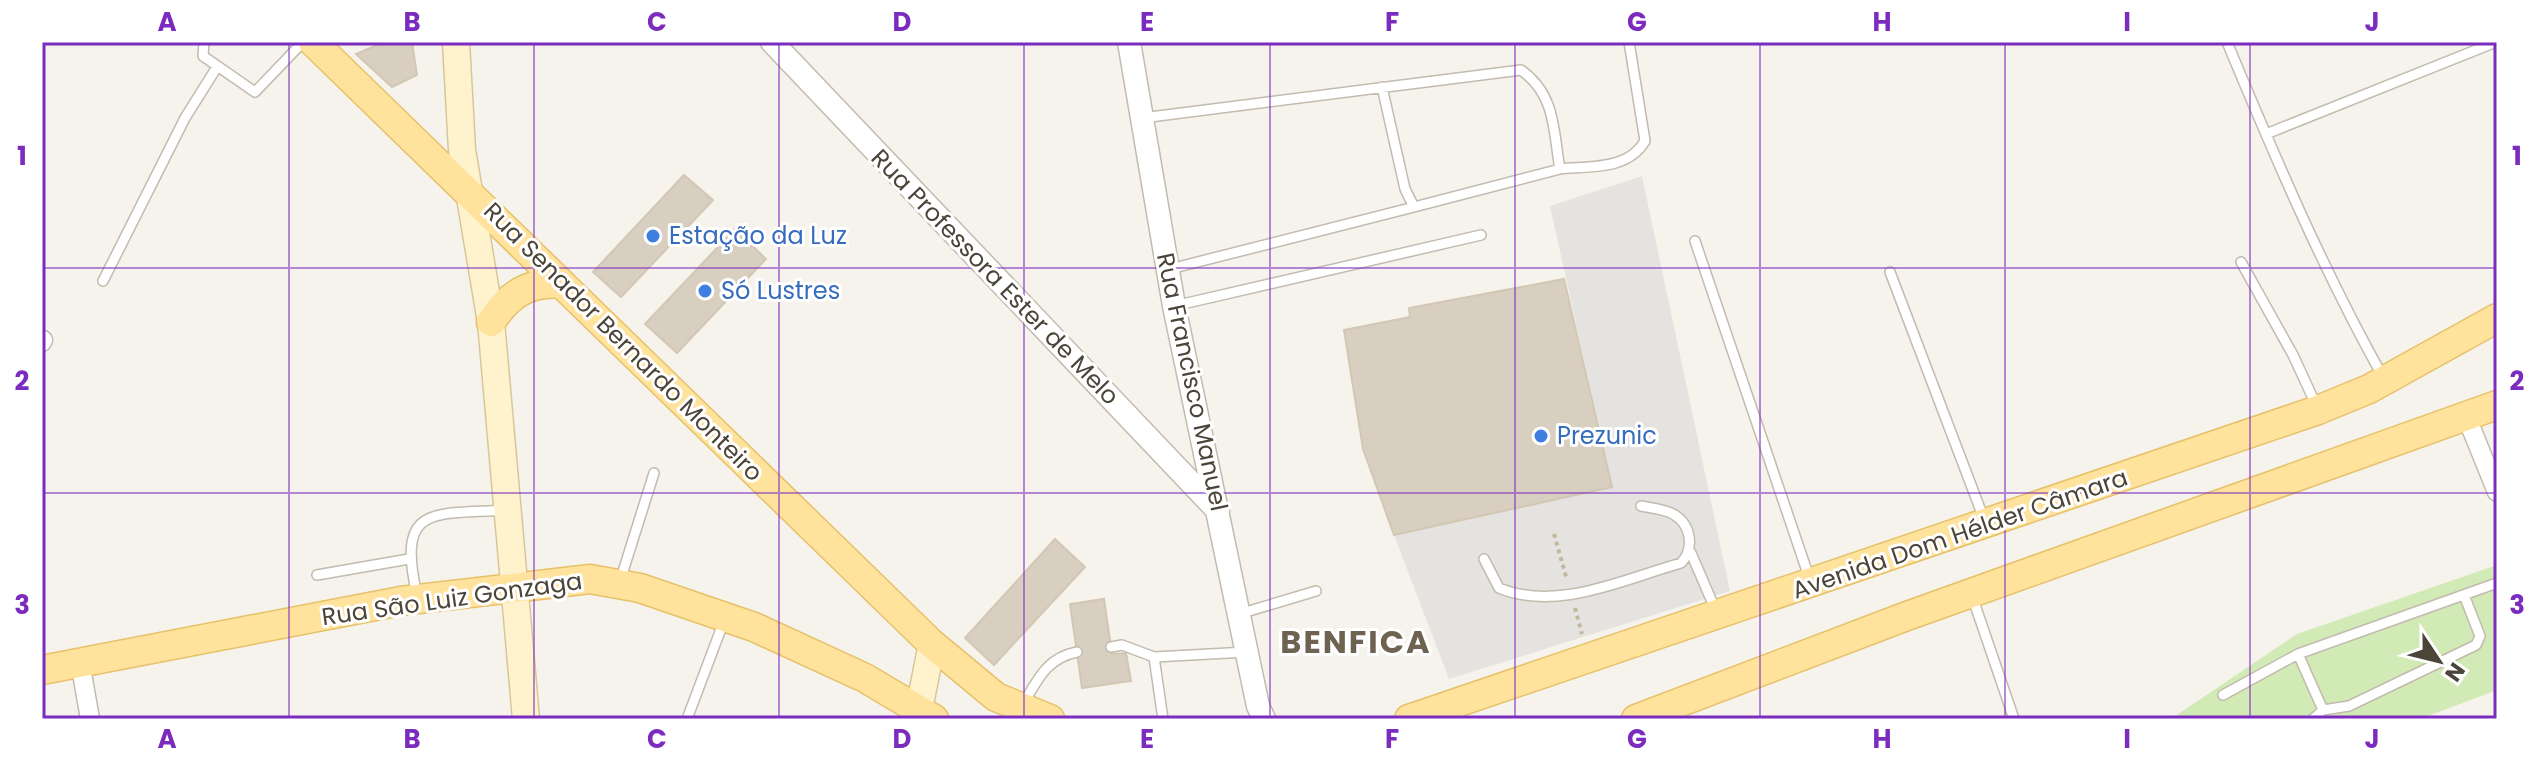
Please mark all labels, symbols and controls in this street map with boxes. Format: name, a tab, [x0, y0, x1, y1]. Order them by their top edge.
text: A	[157, 4, 177, 40]
text: B	[403, 4, 421, 40]
text: C	[647, 4, 667, 40]
text: D	[893, 4, 912, 40]
text: E	[1140, 4, 1154, 40]
text: F	[1385, 4, 1399, 40]
text: G	[1627, 4, 1647, 40]
text: H	[1872, 4, 1892, 40]
text: I	[2123, 4, 2131, 40]
text: J	[2364, 4, 2380, 40]
text: 1	[17, 138, 27, 174]
text: 1	[2512, 138, 2522, 174]
street label: Rua Professora Ester de Melo	[864, 142, 1127, 412]
street label: Rua Senador Bernardo Monteiro	[476, 195, 770, 489]
place label: Estação da Luz	[669, 219, 847, 252]
marker: Estação da Luz	[644, 227, 662, 245]
street label: Rua Francisco Manuel	[1149, 250, 1236, 514]
place label: Só Lustres	[721, 274, 840, 307]
marker: Só Lustres	[696, 282, 714, 300]
text: 2	[15, 363, 30, 399]
text: 2	[2510, 363, 2525, 399]
place label: Prezunic	[1557, 419, 1657, 452]
marker: Prezunic	[1532, 427, 1550, 445]
street label: Avenida Dom Hélder Câmara	[1788, 460, 2132, 607]
street label: Rua São Luiz Gonzaga	[320, 564, 584, 633]
text: 3	[14, 587, 30, 623]
text: 3	[2509, 587, 2525, 623]
district label: BENFICA	[1280, 619, 1432, 664]
north arrow	[2399, 621, 2479, 701]
text: N	[2438, 657, 2472, 688]
text: A	[157, 721, 177, 757]
text: B	[403, 721, 421, 757]
text: C	[647, 721, 667, 757]
text: D	[893, 721, 912, 757]
text: E	[1140, 721, 1154, 757]
text: F	[1385, 721, 1399, 757]
text: G	[1627, 721, 1647, 757]
text: H	[1872, 721, 1892, 757]
text: I	[2123, 721, 2131, 757]
text: J	[2364, 721, 2380, 757]

